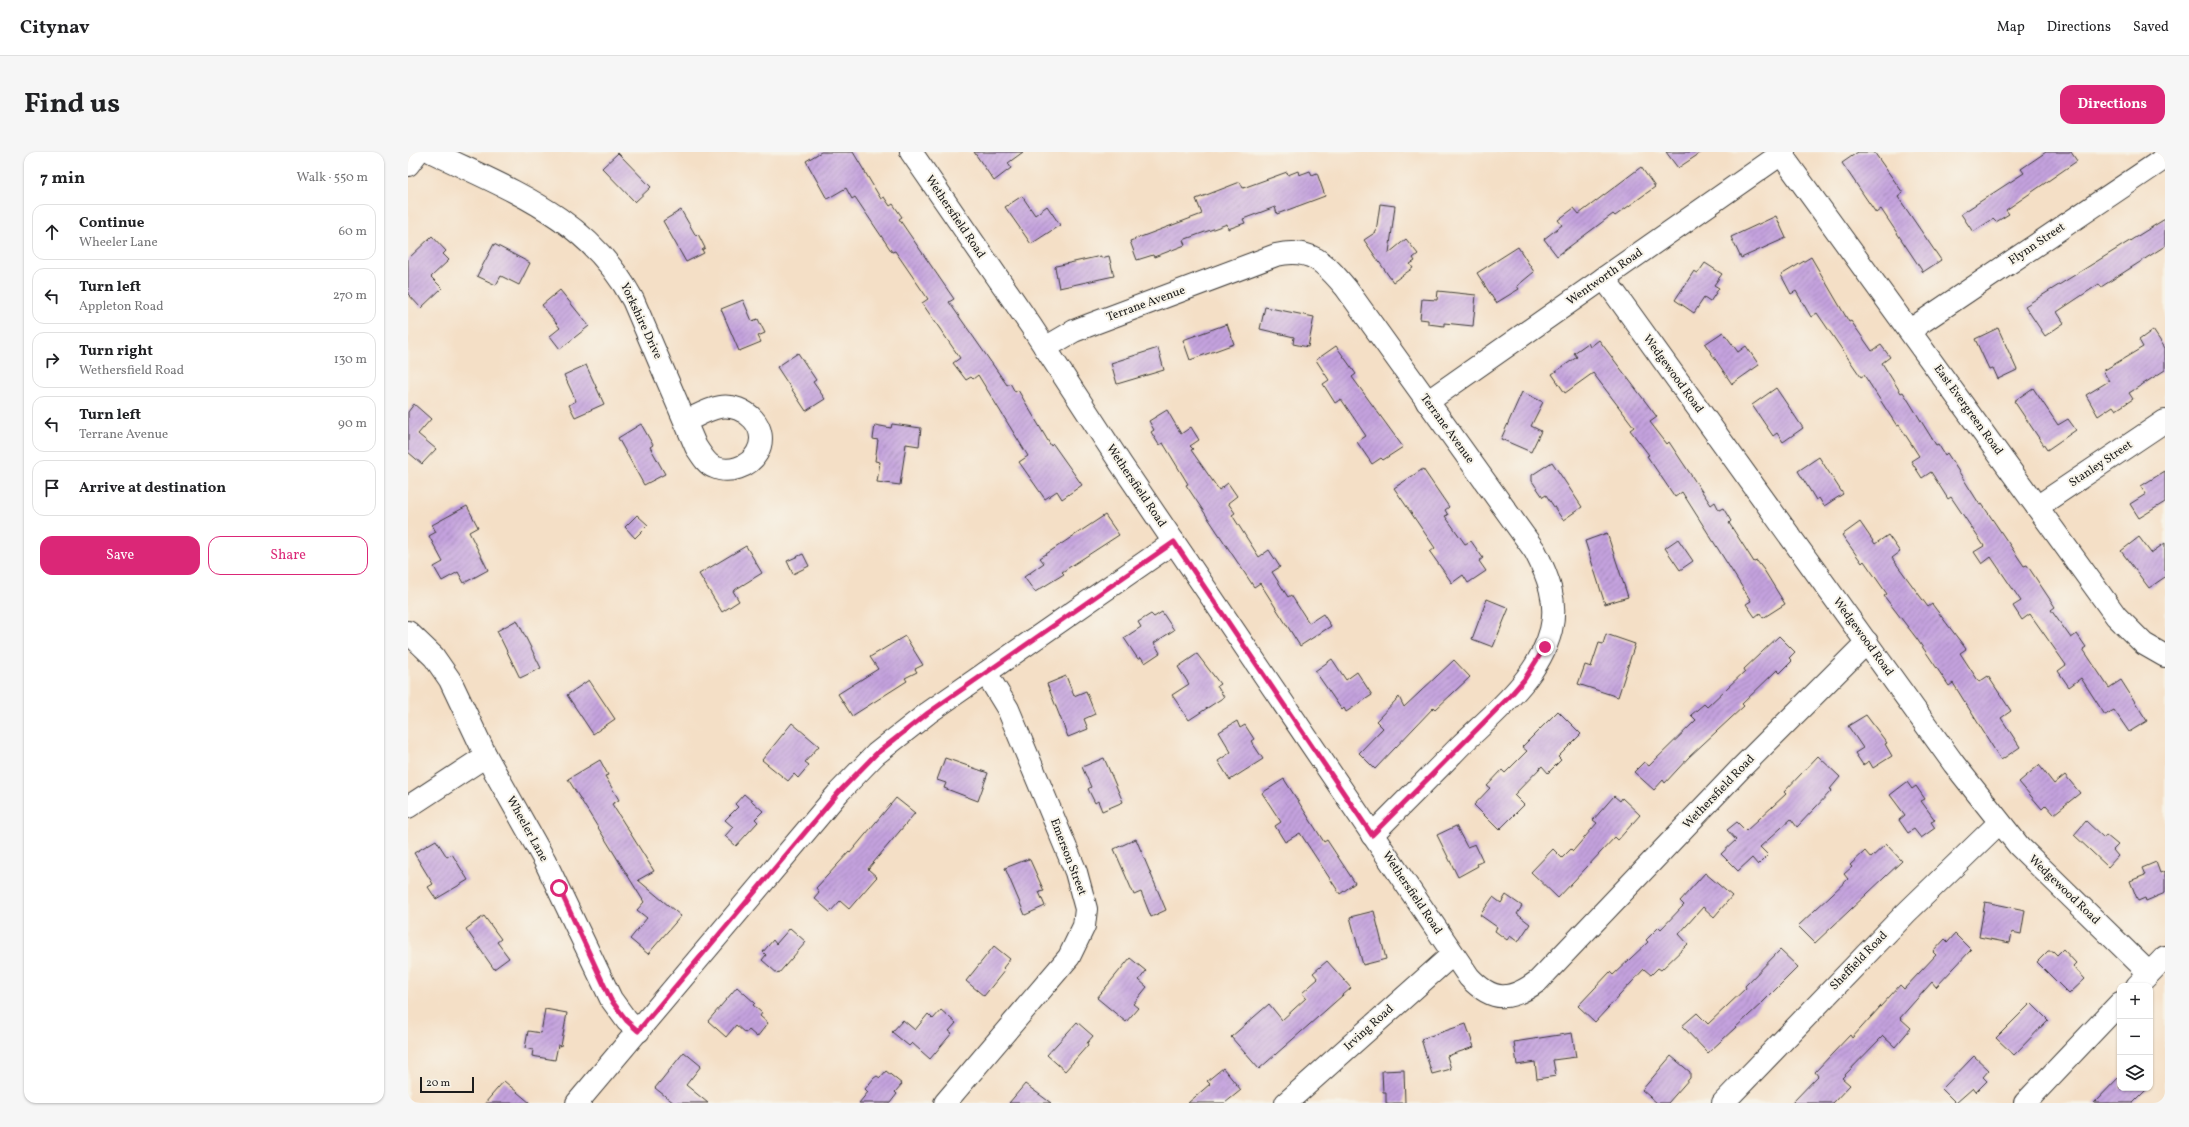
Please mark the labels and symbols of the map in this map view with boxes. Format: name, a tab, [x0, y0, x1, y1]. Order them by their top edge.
street label: Wethersfield Road	[921, 172, 989, 262]
street label: Flynn Street	[2006, 219, 2068, 269]
street label: Wentworth Road	[1564, 245, 1646, 309]
street label: Yorkshire Drive	[616, 280, 666, 362]
street label: Terrane Avenue	[1105, 282, 1188, 326]
street label: Wedgewood Road	[1639, 332, 1707, 417]
street label: East Evergreen Road	[1930, 361, 2006, 459]
street label: Terrane Avenue	[1416, 391, 1478, 467]
street label: Stanley Street	[2066, 437, 2136, 491]
street label: Wethersfield Road	[1102, 441, 1170, 531]
street label: Wedgewood Road	[1829, 595, 1897, 680]
route end	[1536, 638, 1554, 656]
street label: Wethersfield Road	[1680, 751, 1759, 832]
street label: Wheeler Lane	[502, 793, 552, 865]
street label: Emerson Street	[1046, 816, 1090, 898]
street label: Wethersfield Road	[1378, 848, 1446, 938]
street label: Wedgewood Road	[2025, 852, 2103, 928]
route start	[550, 879, 568, 897]
street label: Sheffield Road	[1827, 928, 1891, 994]
street label: Irving Road	[1341, 1001, 1398, 1055]
scale bar	[420, 1075, 474, 1094]

